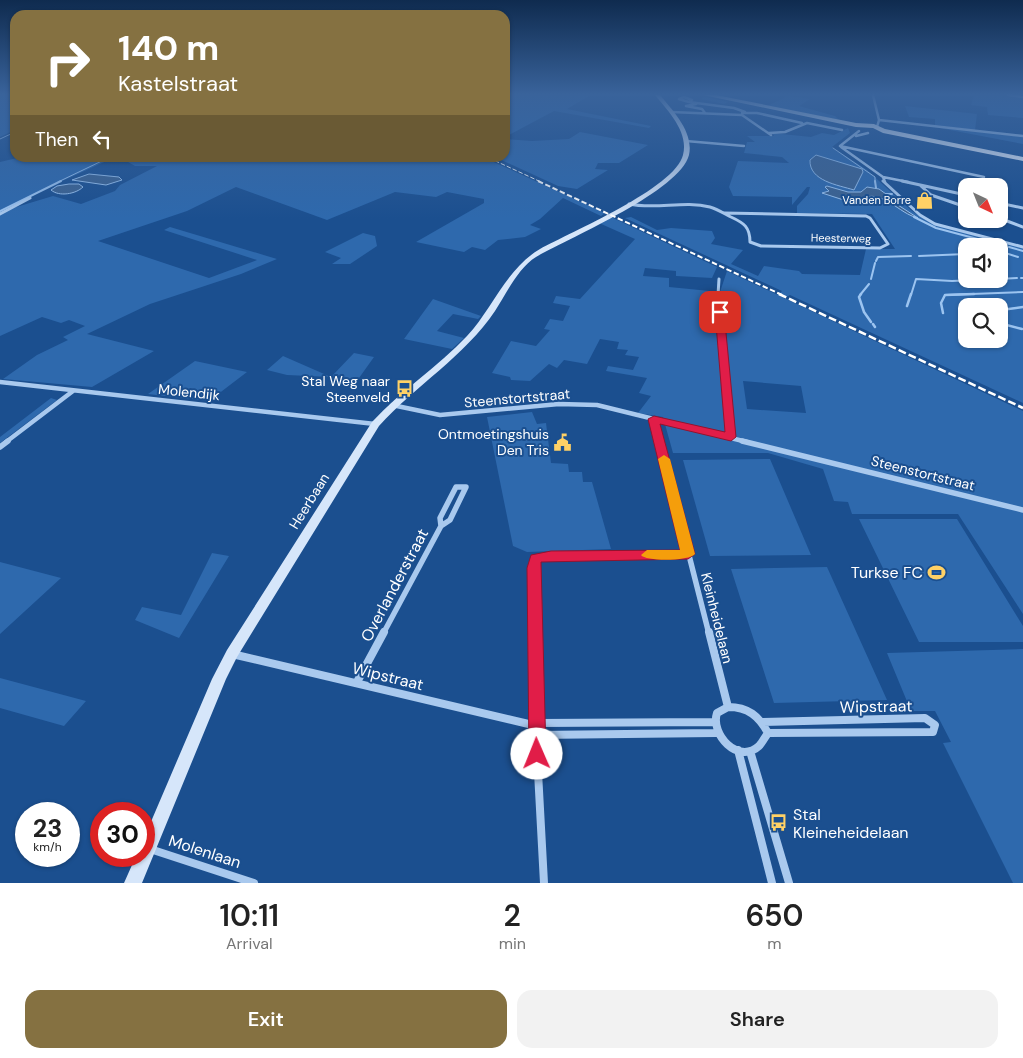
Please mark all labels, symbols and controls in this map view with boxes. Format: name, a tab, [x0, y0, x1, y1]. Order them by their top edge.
text: 140 m	[118, 25, 219, 71]
icon: right	[35, 30, 100, 95]
text: Kastelstraat	[118, 69, 238, 98]
icon: left	[88, 125, 116, 153]
text: Then	[35, 127, 78, 152]
north arrow	[958, 178, 1008, 228]
map controls	[958, 178, 1008, 348]
shop icon: Vanden Borre	[915, 190, 935, 210]
place label: Vanden Borre	[842, 193, 911, 207]
street label: Heesterweg	[811, 230, 871, 246]
button: sound	[958, 238, 1008, 288]
pin	[699, 291, 741, 333]
icon: arrive	[706, 298, 734, 326]
button: search	[958, 298, 1008, 348]
place label: Stal Weg naar Steenveld	[301, 372, 390, 406]
bus stop icon: Stal Weg naar Steenveld	[394, 379, 414, 399]
street label: Molendijk	[157, 380, 221, 404]
street label: Steenstortstraat	[463, 384, 571, 412]
place label: Ontmoetingshuis Den Tris	[438, 425, 549, 459]
public building icon: Ontmoetingshuis Den Tris	[553, 432, 573, 452]
street label: Steenstortstraat	[869, 451, 977, 495]
street label: Heerbaan	[285, 470, 333, 532]
street label: Overlanderstraat	[356, 525, 433, 645]
place label: Turkse FC	[851, 562, 923, 583]
sports icon: Turkse FC	[927, 562, 947, 582]
street label: Kleinheidelaan	[697, 571, 737, 665]
street label: Wipstraat	[350, 658, 426, 695]
street label: Wipstraat	[839, 695, 913, 718]
position arrow	[510, 727, 562, 779]
speed limit sign: 30	[90, 802, 155, 867]
place label: Stal Kleineheidelaan	[793, 804, 909, 843]
text: 23	[33, 812, 62, 845]
bus stop icon: Stal Kleineheidelaan	[769, 813, 789, 833]
street label: Molenlaan	[166, 830, 244, 873]
text: km/h	[33, 839, 62, 855]
text: 10:11	[220, 896, 279, 935]
text: 2	[504, 896, 521, 935]
text: 650	[746, 896, 803, 935]
text: Arrival	[226, 933, 273, 954]
text: min	[499, 933, 526, 954]
text: m	[767, 933, 782, 954]
button: Exit	[25, 990, 507, 1048]
button: Share	[517, 990, 998, 1048]

